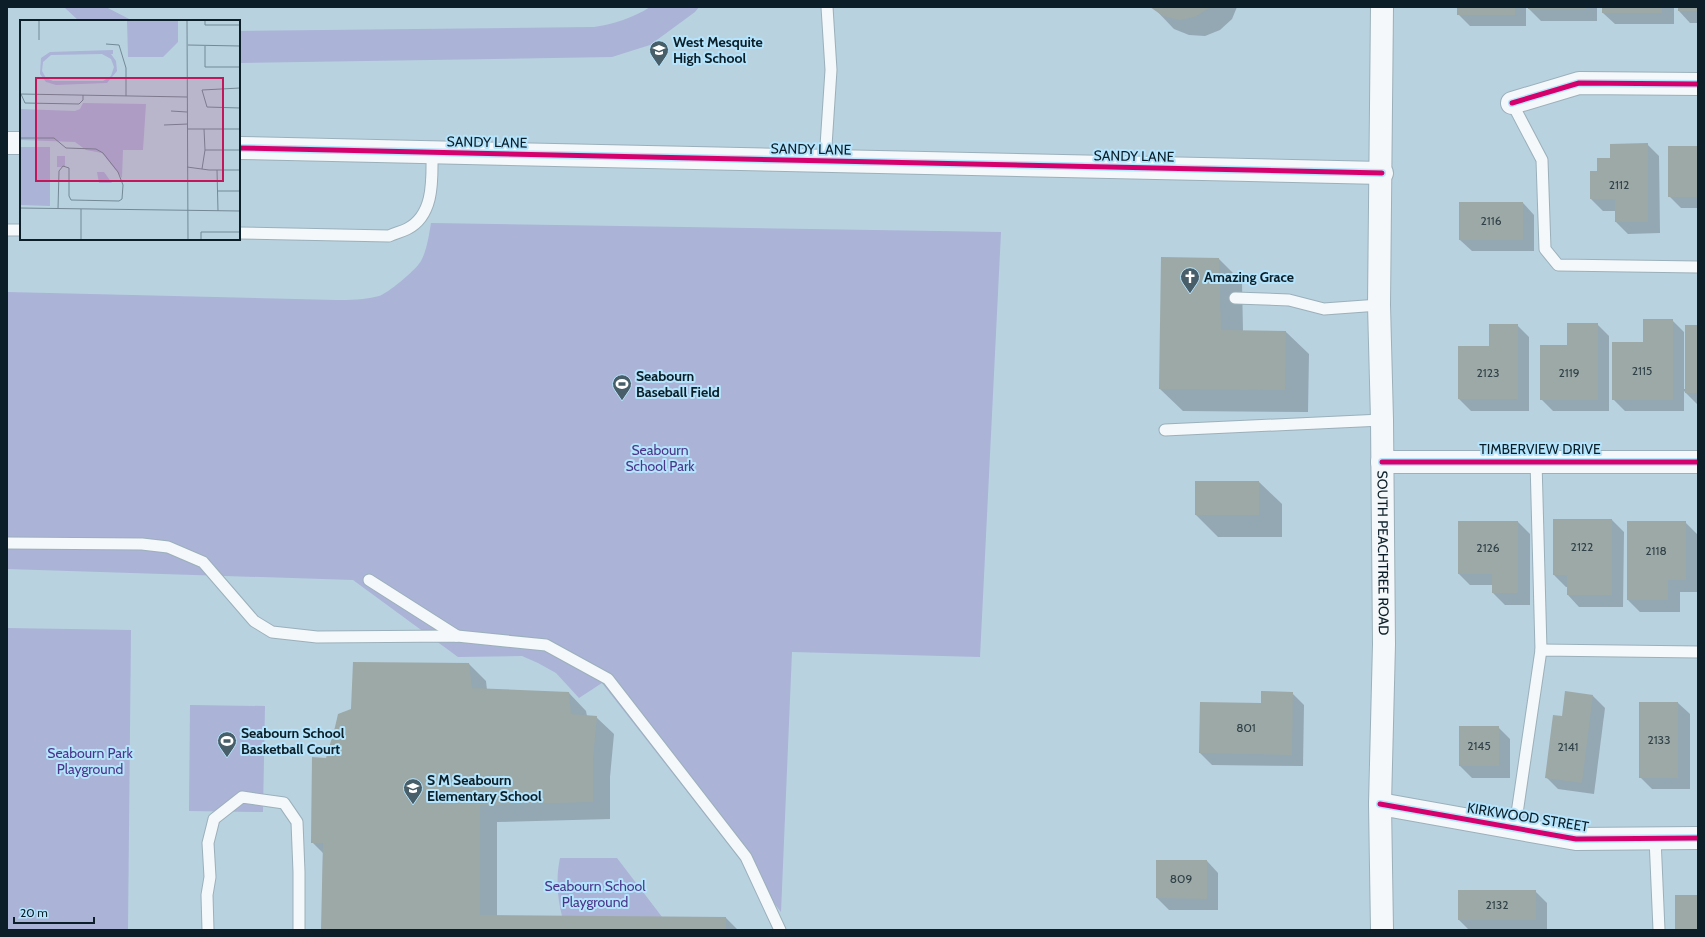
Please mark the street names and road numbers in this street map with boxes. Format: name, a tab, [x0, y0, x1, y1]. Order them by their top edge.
street label: SANDY LANE	[446, 132, 528, 152]
street label: SANDY LANE	[770, 139, 852, 159]
street label: SANDY LANE	[1093, 146, 1175, 166]
street label: TIMBERVIEW DRIVE	[1479, 440, 1601, 458]
street label: SOUTH PEACHTREE ROAD	[1373, 470, 1393, 635]
street label: KIRKWOOD STREET	[1466, 798, 1591, 836]

